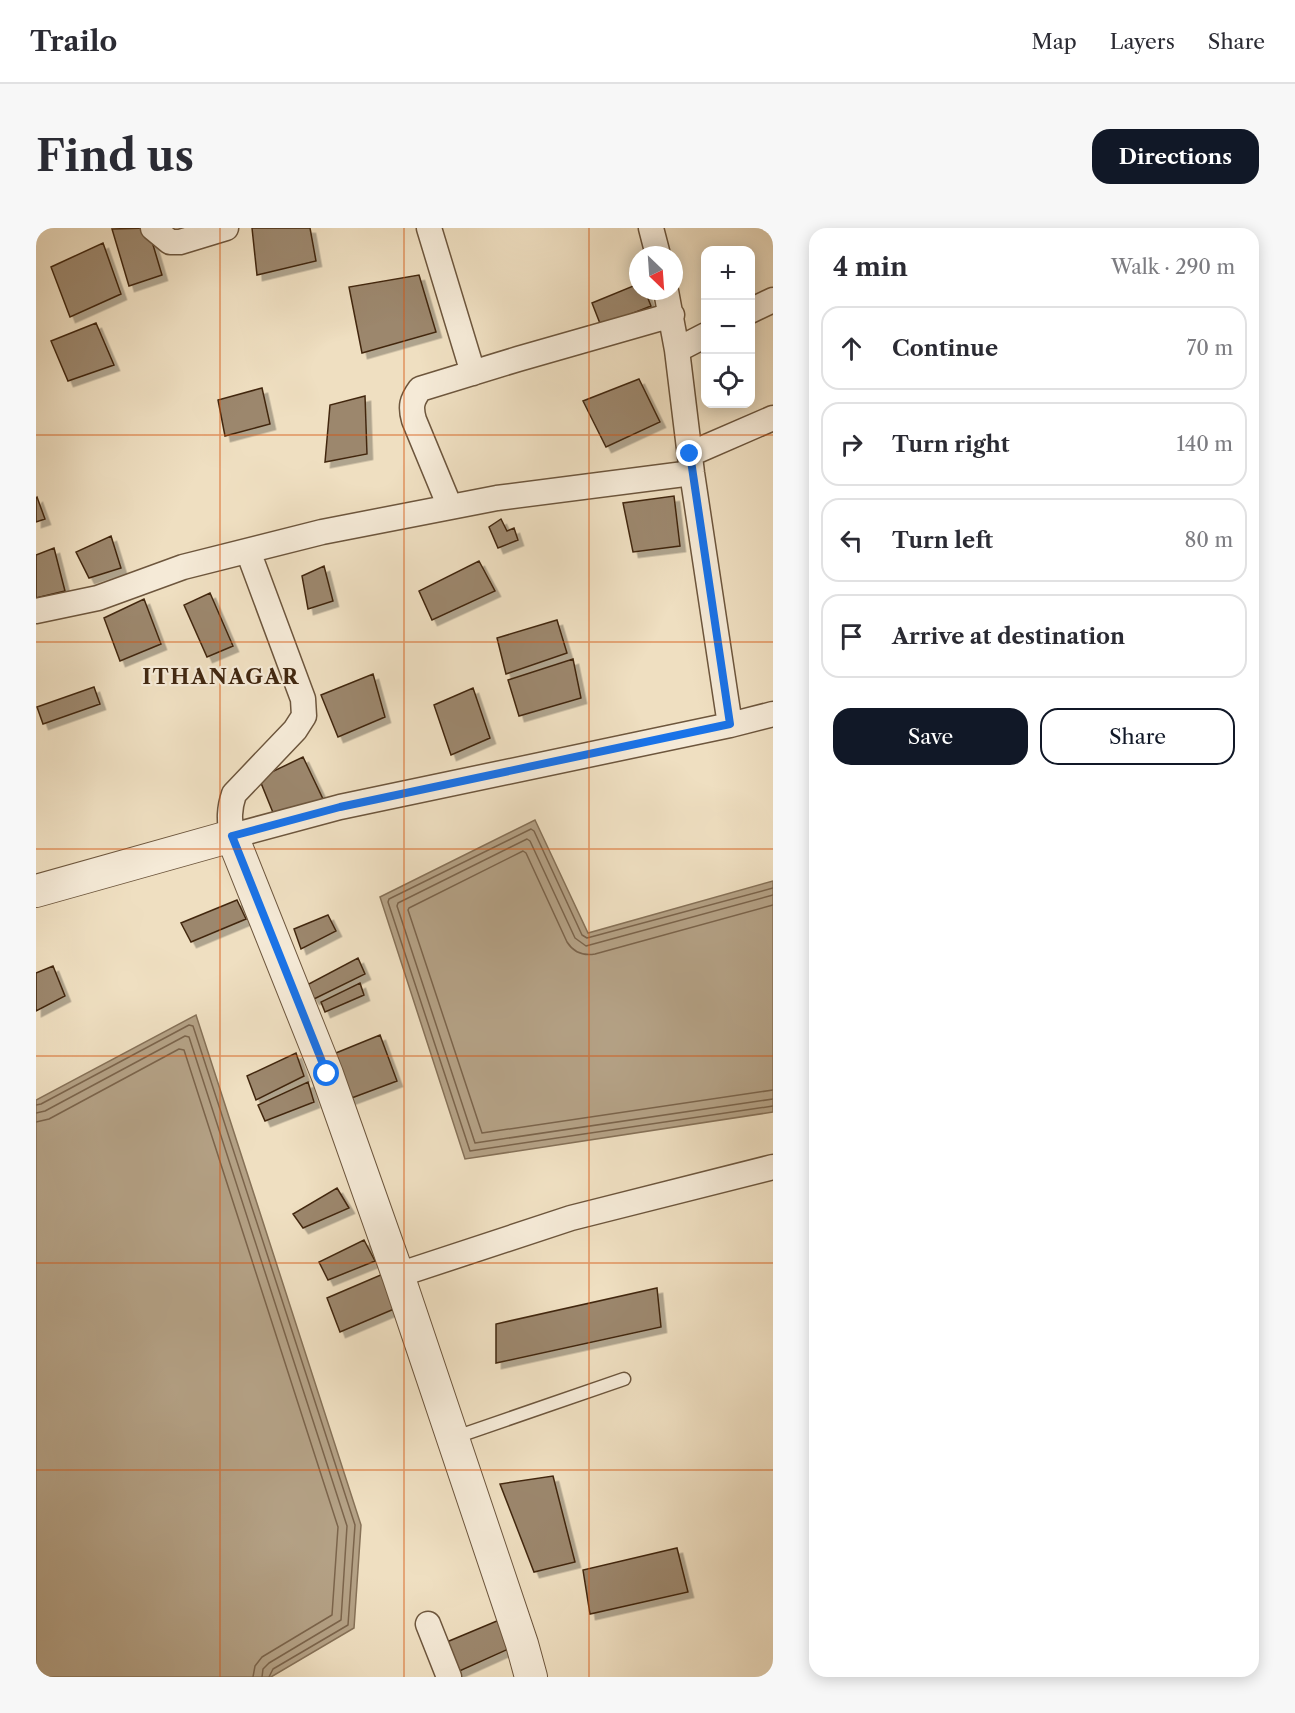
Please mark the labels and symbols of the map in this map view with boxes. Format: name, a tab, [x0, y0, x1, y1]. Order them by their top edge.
north arrow	[629, 246, 683, 300]
route end	[676, 440, 702, 466]
district label: ITHANAGAR	[142, 664, 300, 689]
route start	[313, 1060, 339, 1086]

